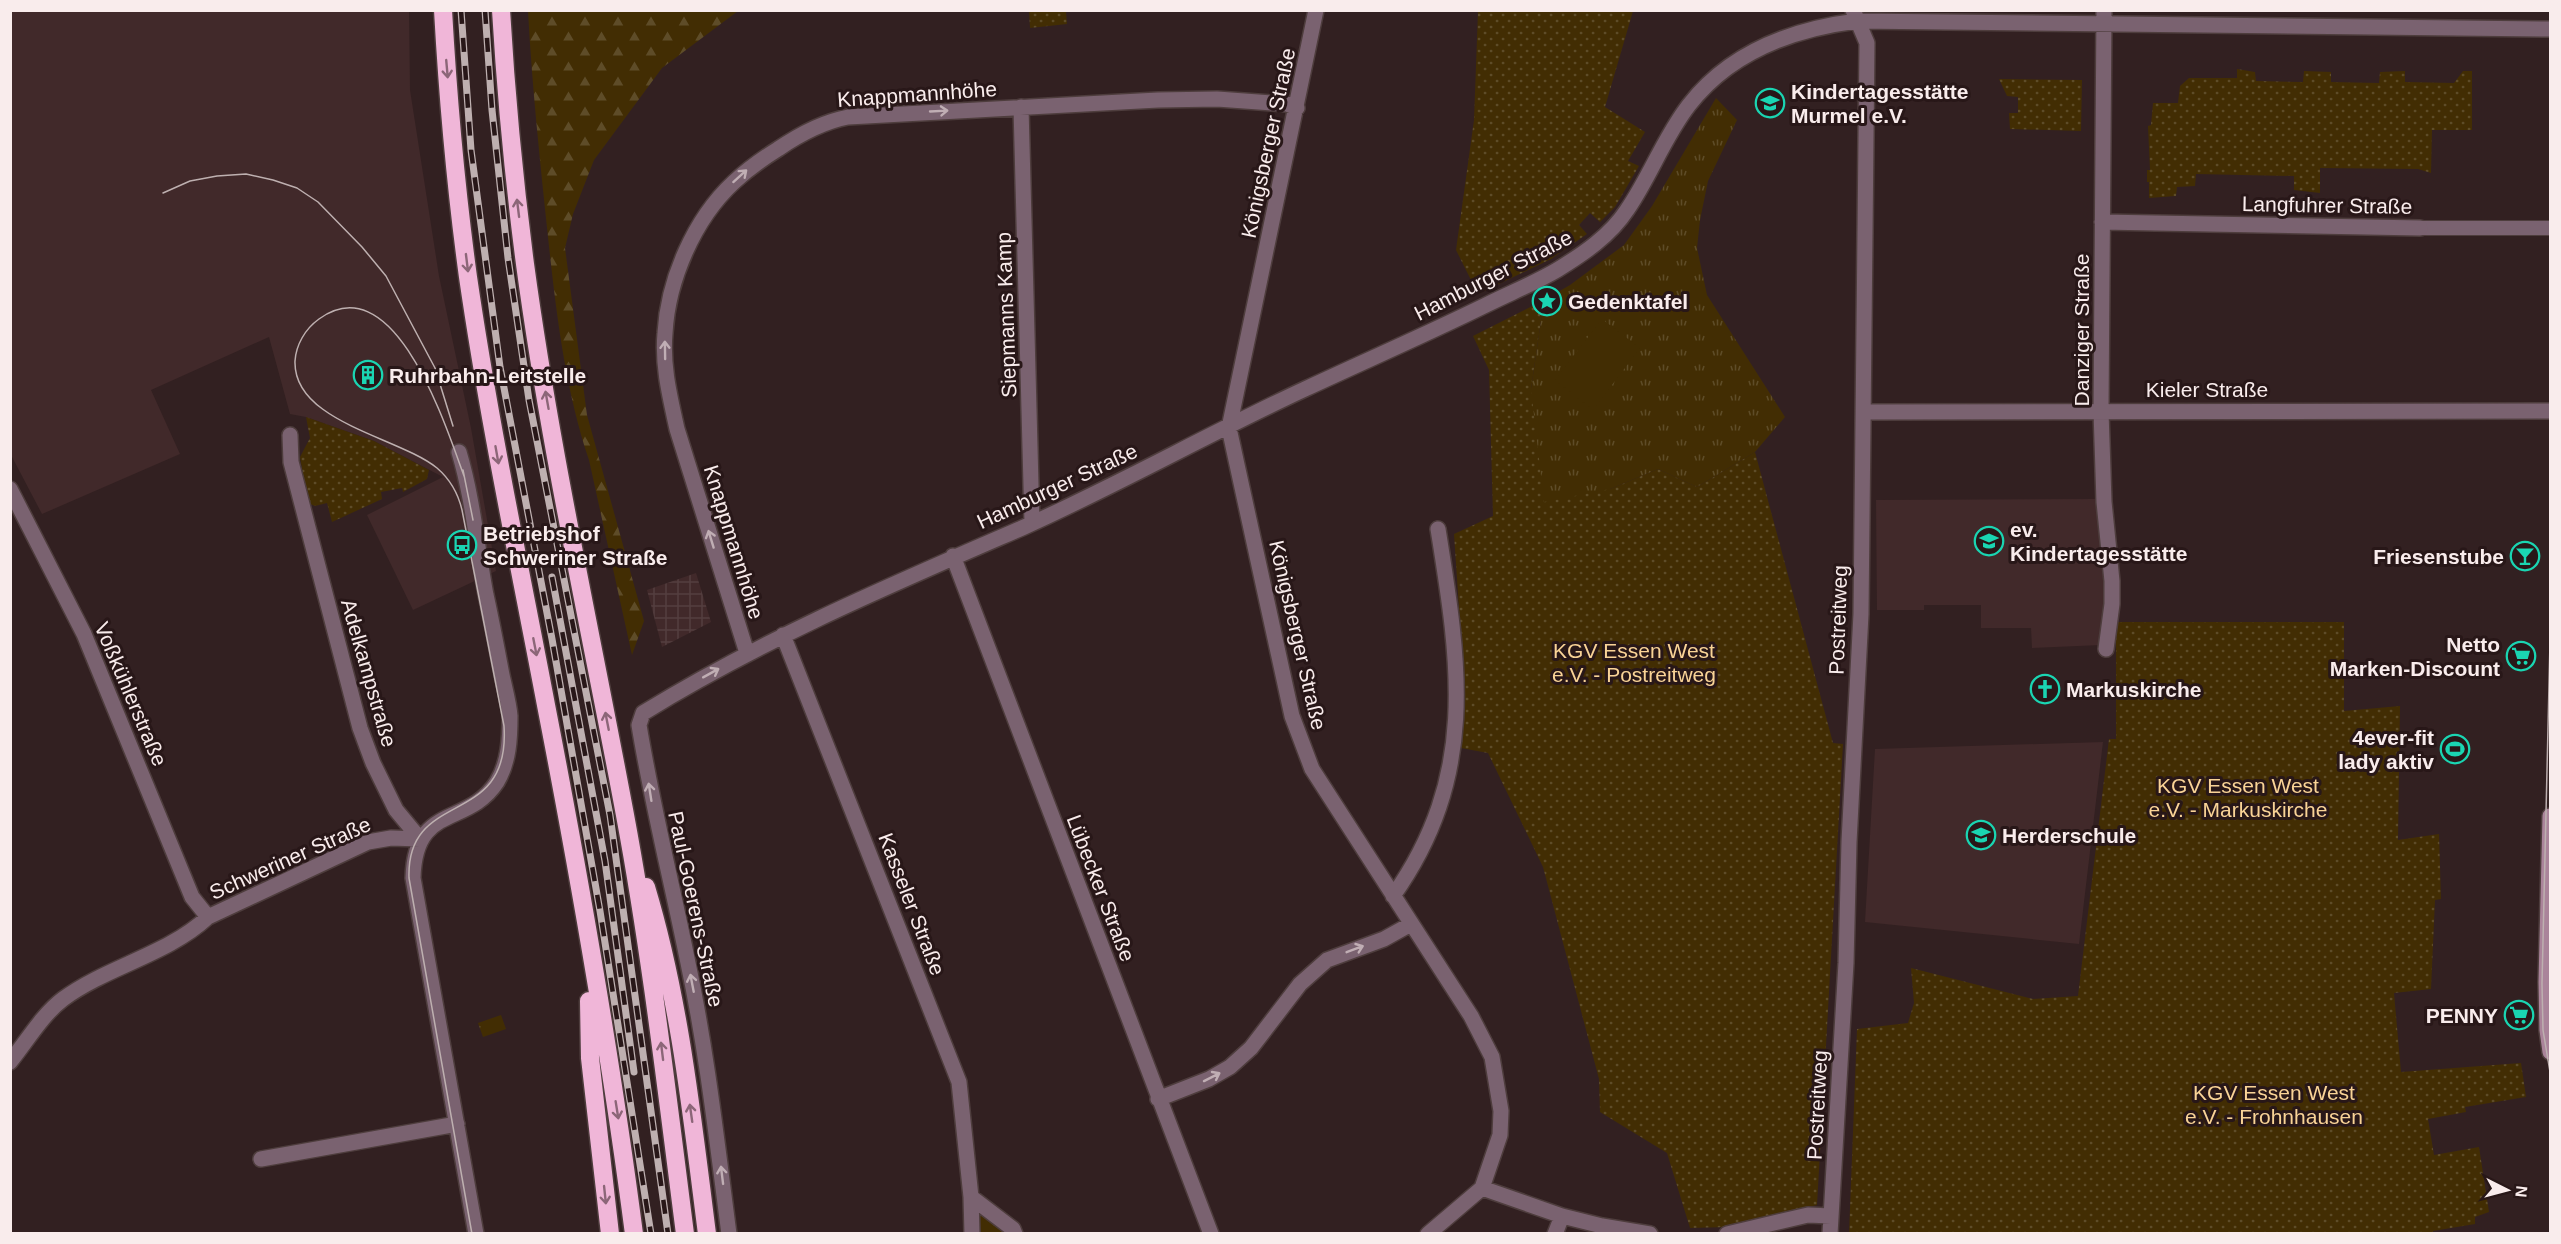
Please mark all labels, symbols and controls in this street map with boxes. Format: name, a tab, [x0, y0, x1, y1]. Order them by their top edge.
street label: Königsberger Straße	[1237, 46, 1299, 240]
one-way arrow	[442, 58, 453, 78]
street label: Knappmannhöhe	[836, 77, 998, 111]
place label: Kindertagesstätte Murmel e.V.	[1791, 80, 1968, 127]
school or university icon: Kindertagesstätte Murmel e.V.	[1754, 87, 1786, 119]
one-way arrow	[929, 106, 949, 117]
one-way arrow	[732, 169, 747, 183]
street label: Langfuhrer Straße	[2242, 192, 2412, 218]
one-way arrow	[513, 198, 524, 218]
street label: Hamburger Straße	[1410, 225, 1576, 325]
street label: Siepmanns Kamp	[992, 232, 1020, 398]
one-way arrow	[461, 252, 472, 272]
street label: Danziger Straße	[2070, 254, 2093, 406]
place icon: Gedenktafel	[1531, 285, 1563, 317]
place label: Gedenktafel	[1568, 290, 1688, 313]
one-way arrow	[659, 341, 670, 361]
building icon: Ruhrbahn-Leitstelle	[352, 359, 384, 391]
place label: Ruhrbahn-Leitstelle	[389, 364, 586, 387]
street label: Kieler Straße	[2146, 378, 2268, 401]
one-way arrow	[541, 391, 552, 411]
street label: Hamburger Straße	[973, 439, 1141, 533]
one-way arrow	[492, 445, 503, 465]
street label: Knappmannhöhe	[700, 462, 768, 622]
place label: ev. Kindertagesstätte	[2010, 518, 2187, 565]
place label: Betriebshof Schweriner Straße	[483, 522, 667, 569]
school or university icon: ev. Kindertagesstätte	[1973, 525, 2005, 557]
bus stop icon: Betriebshof Schweriner Straße	[446, 529, 478, 561]
one-way arrow	[705, 530, 716, 549]
street label: Königsberger Straße	[1265, 538, 1331, 732]
bar icon: Friesenstube	[2509, 540, 2541, 572]
place label: Friesenstube	[2373, 545, 2504, 568]
street label: Postreitweg	[1825, 565, 1851, 675]
street label: Adelkampstraße	[337, 596, 401, 750]
street label: Voßkühlerstraße	[90, 619, 172, 769]
place label: Netto Marken-Discount	[2330, 633, 2500, 680]
one-way arrow	[530, 636, 541, 656]
park label: KGV Essen West e.V. - Postreitweg	[1552, 639, 1716, 686]
supermarket icon: Netto Marken-Discount	[2505, 640, 2537, 672]
one-way arrow	[702, 667, 719, 679]
church icon: Markuskirche	[2029, 673, 2061, 705]
place label: Markuskirche	[2066, 678, 2201, 701]
one-way arrow	[601, 711, 612, 731]
place label: 4ever-fit lady aktiv	[2338, 726, 2434, 773]
sports icon: 4ever-fit lady aktiv	[2439, 733, 2471, 765]
park label: KGV Essen West e.V. - Markuskirche	[2149, 774, 2327, 821]
one-way arrow	[644, 783, 655, 803]
street label: Paul-Goerens-Straße	[664, 809, 728, 1009]
street label: Lübecker Straße	[1062, 811, 1140, 965]
street label: Schweriner Straße	[206, 812, 374, 904]
school or university icon: Herderschule	[1965, 819, 1997, 851]
place label: Herderschule	[2002, 824, 2136, 847]
street label: Kasseler Straße	[874, 830, 950, 978]
one-way arrow	[1345, 943, 1364, 954]
one-way arrow	[686, 974, 697, 993]
supermarket icon: PENNY	[2503, 999, 2535, 1031]
place label: PENNY	[2426, 1004, 2498, 1027]
one-way arrow	[656, 1041, 667, 1061]
street label: Postreitweg	[1803, 1050, 1831, 1160]
one-way arrow	[1203, 1070, 1221, 1082]
park label: KGV Essen West e.V. - Frohnhausen	[2185, 1081, 2363, 1128]
one-way arrow	[612, 1099, 623, 1119]
one-way arrow	[686, 1104, 697, 1123]
north arrow	[2477, 1160, 2537, 1220]
one-way arrow	[716, 1166, 727, 1186]
one-way arrow	[600, 1185, 611, 1205]
text: N	[2512, 1185, 2530, 1198]

